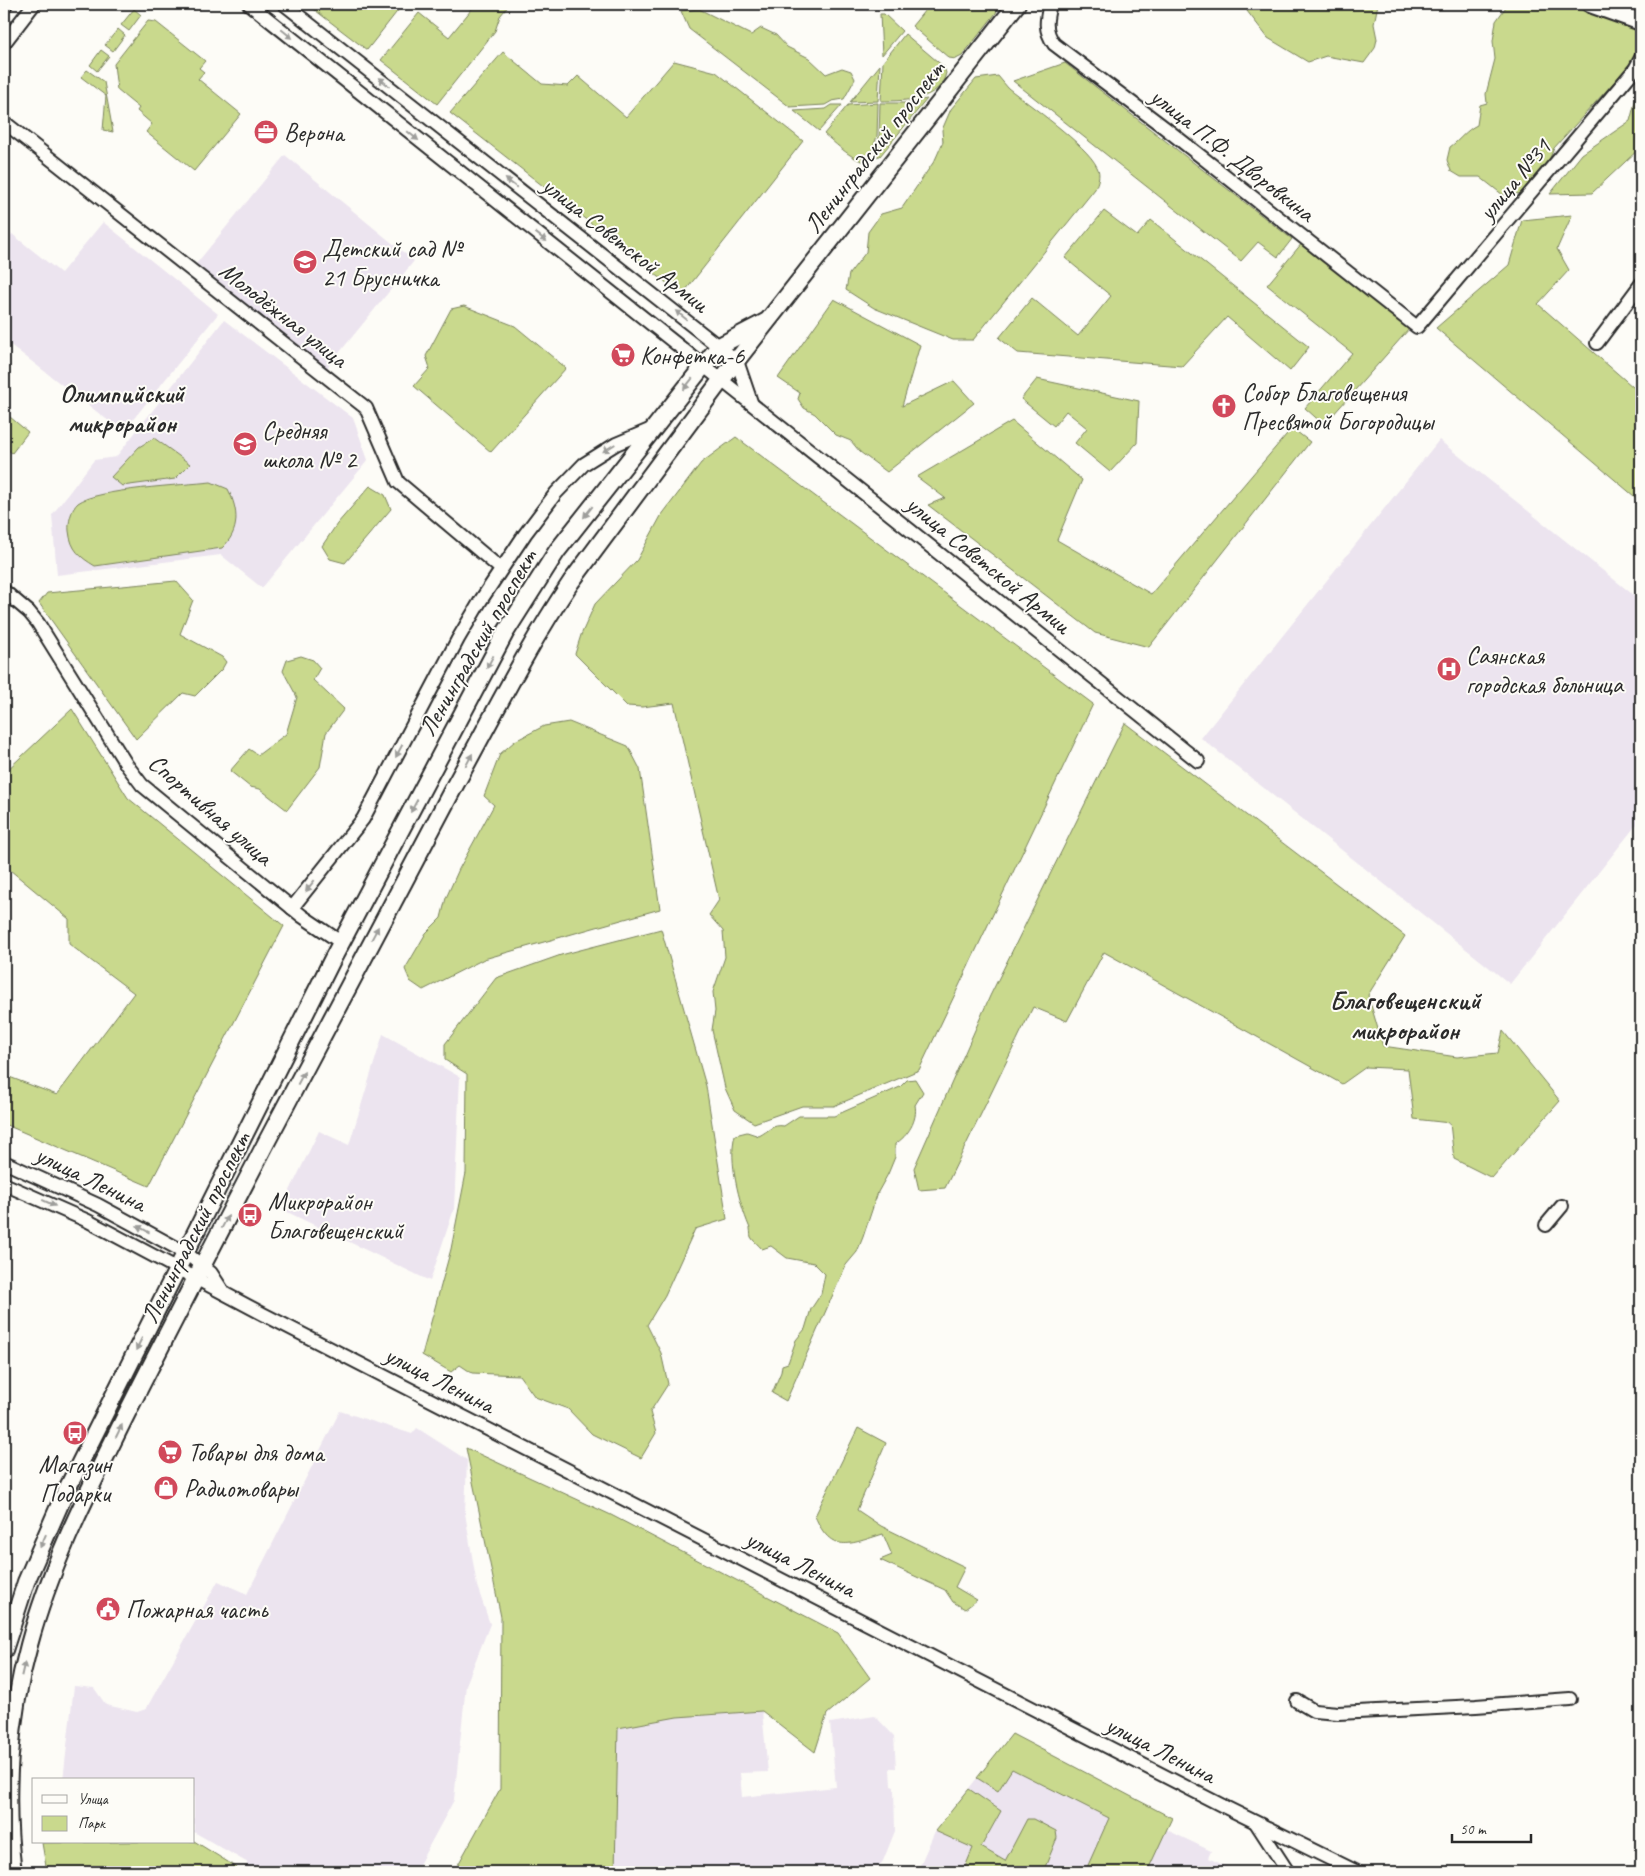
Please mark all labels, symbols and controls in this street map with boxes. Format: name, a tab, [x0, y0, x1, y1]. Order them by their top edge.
one-way arrow	[280, 29, 293, 40]
street label: Ленинградский проспект	[797, 53, 953, 240]
one-way arrow	[378, 77, 391, 88]
street label: улица П.Ф. Дворовкина	[1142, 79, 1323, 230]
place label: Верона	[284, 117, 346, 149]
office icon: Верона	[253, 119, 279, 145]
one-way arrow	[407, 130, 420, 141]
street label: улица №31	[1470, 131, 1559, 229]
street label: улица Советской Армии	[534, 168, 717, 321]
one-way arrow	[504, 178, 518, 188]
one-way arrow	[534, 231, 547, 242]
place label: Детский сад № 21 Брусничка	[322, 233, 464, 294]
school or university icon: Детский сад № 21 Брусничка	[292, 249, 318, 275]
street label: Молодёжная улица	[213, 255, 356, 376]
one-way arrow	[674, 310, 687, 321]
place label: Конфетка-6	[640, 340, 745, 372]
supermarket icon: Конфетка-6	[610, 342, 636, 368]
district label: Олимпийский микрорайон	[60, 377, 186, 440]
one-way arrow	[683, 377, 694, 390]
place label: Собор Благовещения Пресвятой Богородицы	[1242, 377, 1435, 438]
church icon: Собор Благовещения Пресвятой Богородицы	[1211, 393, 1237, 419]
place label: Средняя школа № 2	[262, 415, 358, 476]
school or university icon: Средняя школа № 2	[232, 431, 258, 457]
one-way arrow	[603, 443, 616, 453]
street label: улица Советской Армии	[898, 487, 1079, 642]
one-way arrow	[583, 505, 593, 519]
street label: Ленинградский проспект	[411, 542, 545, 742]
place label: Саянская городская больница	[1466, 640, 1625, 701]
one-way arrow	[486, 655, 494, 670]
hospital icon: Саянская городская больница	[1436, 656, 1462, 682]
one-way arrow	[395, 744, 403, 758]
street label: Спортивная улица	[141, 747, 281, 874]
one-way arrow	[465, 752, 473, 767]
one-way arrow	[410, 799, 418, 813]
one-way arrow	[305, 879, 315, 893]
one-way arrow	[371, 926, 379, 941]
district label: Благовещенский микрорайон	[1329, 984, 1483, 1047]
one-way arrow	[297, 1071, 305, 1085]
street label: Ленинградский проспект	[134, 1125, 258, 1329]
street label: улица Ленина	[28, 1138, 153, 1221]
place label: Микрорайон Благовещенский	[268, 1186, 405, 1247]
one-way arrow	[42, 1199, 56, 1207]
bus stop icon: Микрорайон Благовещенский	[237, 1202, 263, 1228]
one-way arrow	[221, 1215, 229, 1229]
one-way arrow	[136, 1225, 151, 1233]
one-way arrow	[135, 1337, 143, 1351]
street label: улица Ленина	[378, 1338, 502, 1422]
bus stop icon: Магазин Подарки	[62, 1420, 88, 1446]
one-way arrow	[115, 1423, 123, 1438]
place label: Товары для дома	[188, 1437, 326, 1469]
supermarket icon: Товары для дома	[157, 1439, 183, 1465]
place label: Магазин Подарки	[39, 1449, 113, 1510]
place label: Радиотовары	[184, 1473, 299, 1505]
shop icon: Радиотовары	[153, 1475, 179, 1501]
street label: улица Ленина	[739, 1522, 863, 1606]
one-way arrow	[39, 1534, 47, 1548]
place label: Пожарная часть	[126, 1594, 270, 1626]
public building icon: Пожарная часть	[95, 1596, 121, 1622]
one-way arrow	[19, 1662, 27, 1677]
street label: улица Ленина	[1099, 1708, 1223, 1792]
legend	[32, 1778, 195, 1844]
text: Улица	[78, 1790, 109, 1809]
scale bar	[1452, 1811, 1531, 1843]
text: Парк	[78, 1814, 106, 1833]
text: 50 m	[1460, 1820, 1487, 1839]

